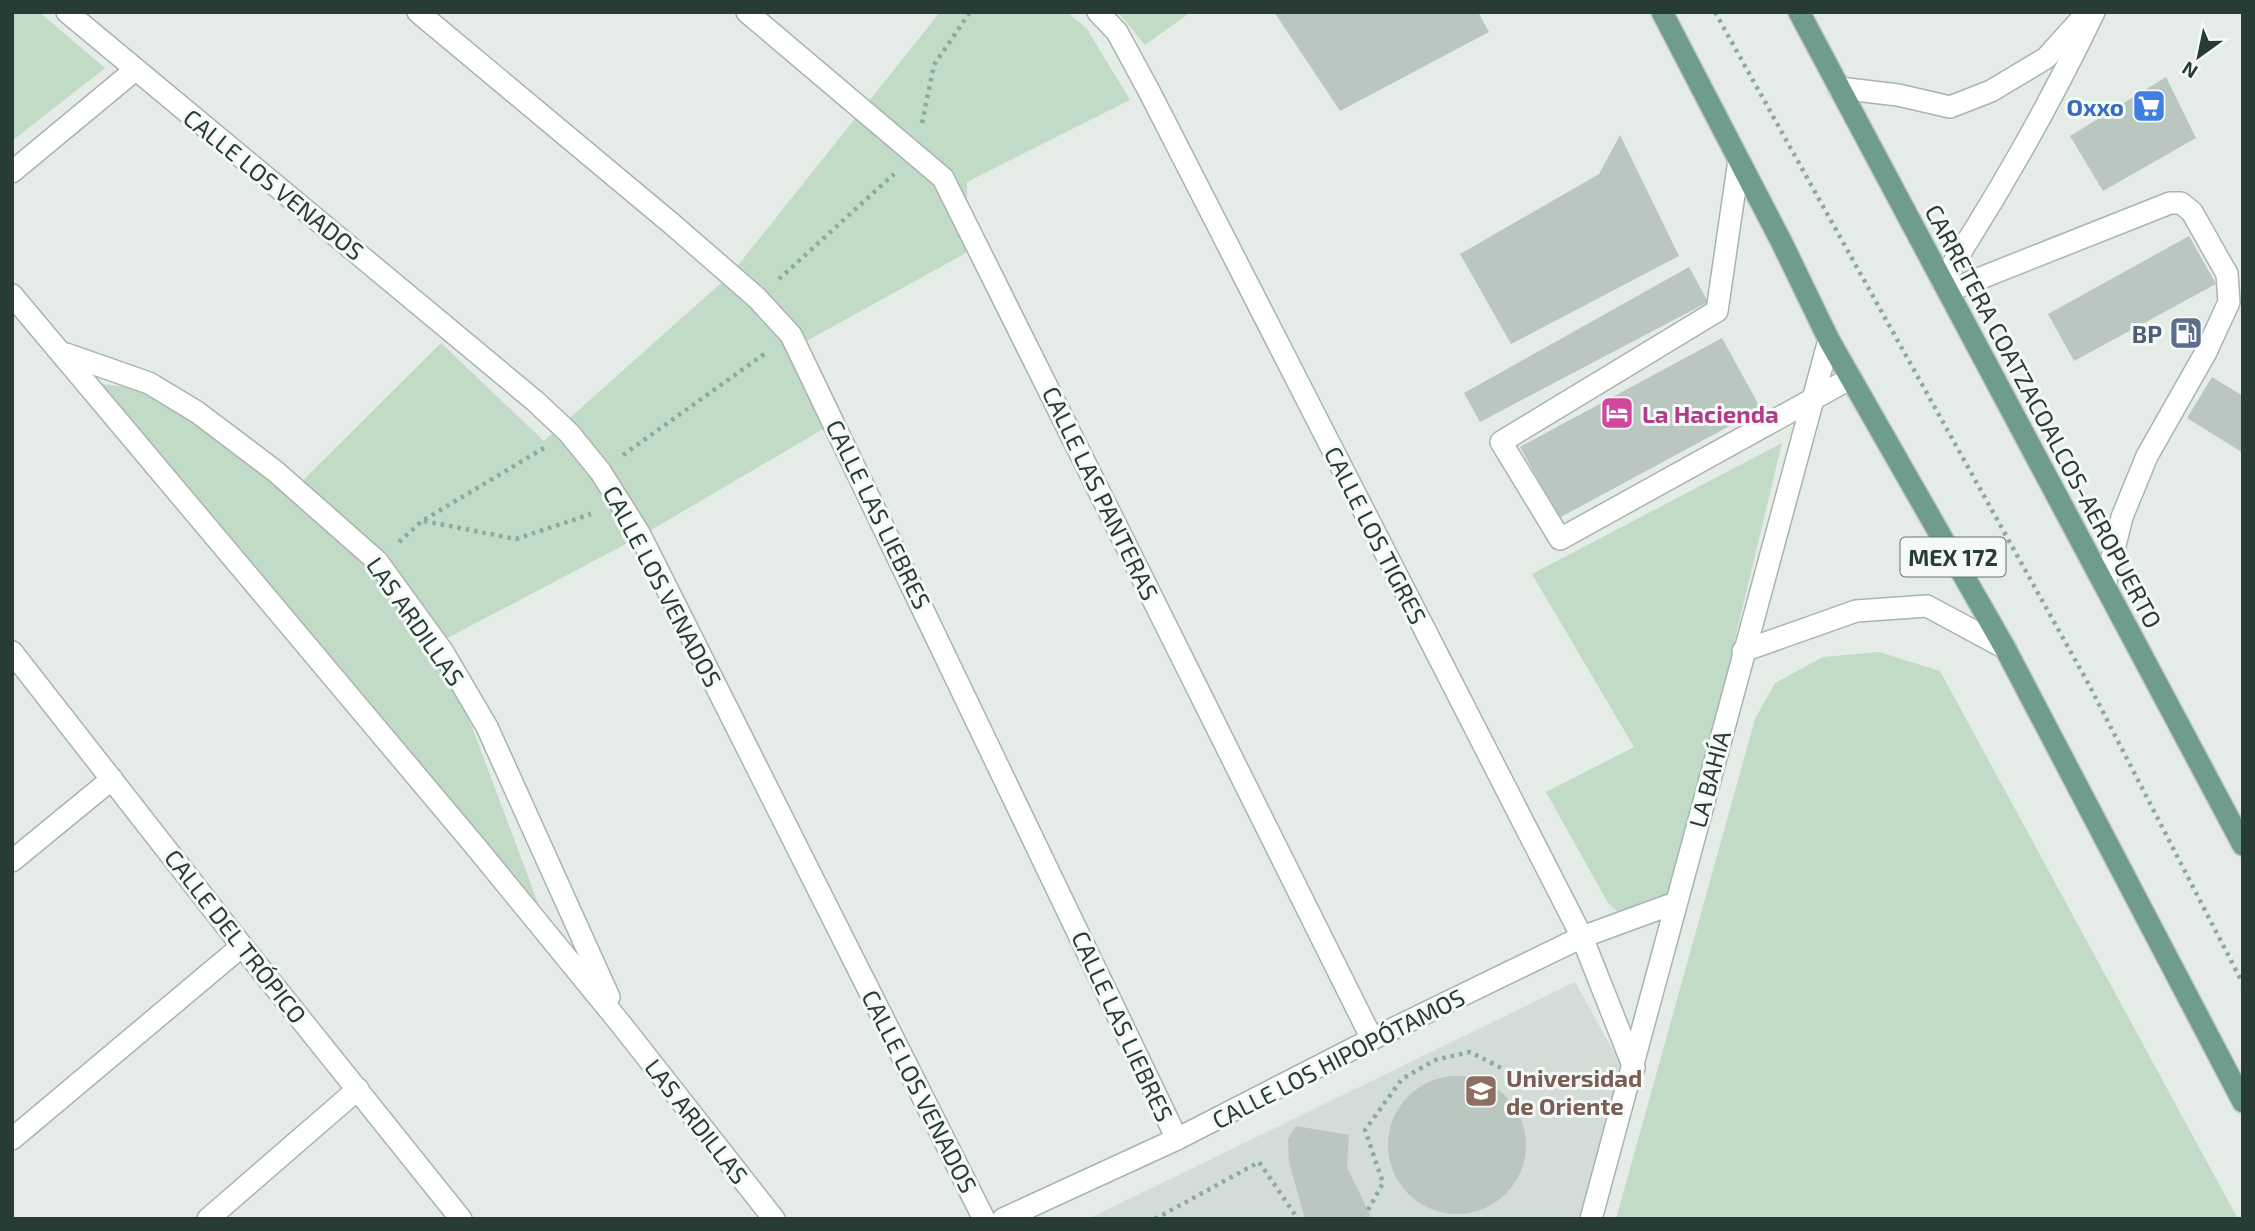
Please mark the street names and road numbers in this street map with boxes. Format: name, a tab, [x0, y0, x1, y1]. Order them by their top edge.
street label: CALLE LOS VENADOS	[178, 102, 370, 266]
street label: CARRETERA COATZACOALCOS-AEROPUERTO	[1920, 199, 2168, 633]
street label: CALLE LAS PANTERAS	[1037, 382, 1165, 604]
street label: CALLE LAS LIEBRES	[821, 415, 937, 613]
street label: CALLE LOS TIGRES	[1319, 441, 1433, 629]
street label: CALLE LOS VENADOS	[598, 480, 728, 692]
road number: MEX 172	[1900, 538, 2006, 576]
street label: LAS ARDILLAS	[361, 551, 471, 691]
street label: LA BAHÍA	[1682, 727, 1736, 831]
street label: CALLE DEL TRÓPICO	[159, 843, 313, 1029]
street label: CALLE LAS LIEBRES	[1066, 926, 1180, 1126]
street label: CALLE LOS HIPOPÓTAMOS	[1207, 982, 1469, 1134]
street label: CALLE LOS VENADOS	[856, 985, 984, 1197]
street label: LAS ARDILLAS	[639, 1053, 755, 1189]

